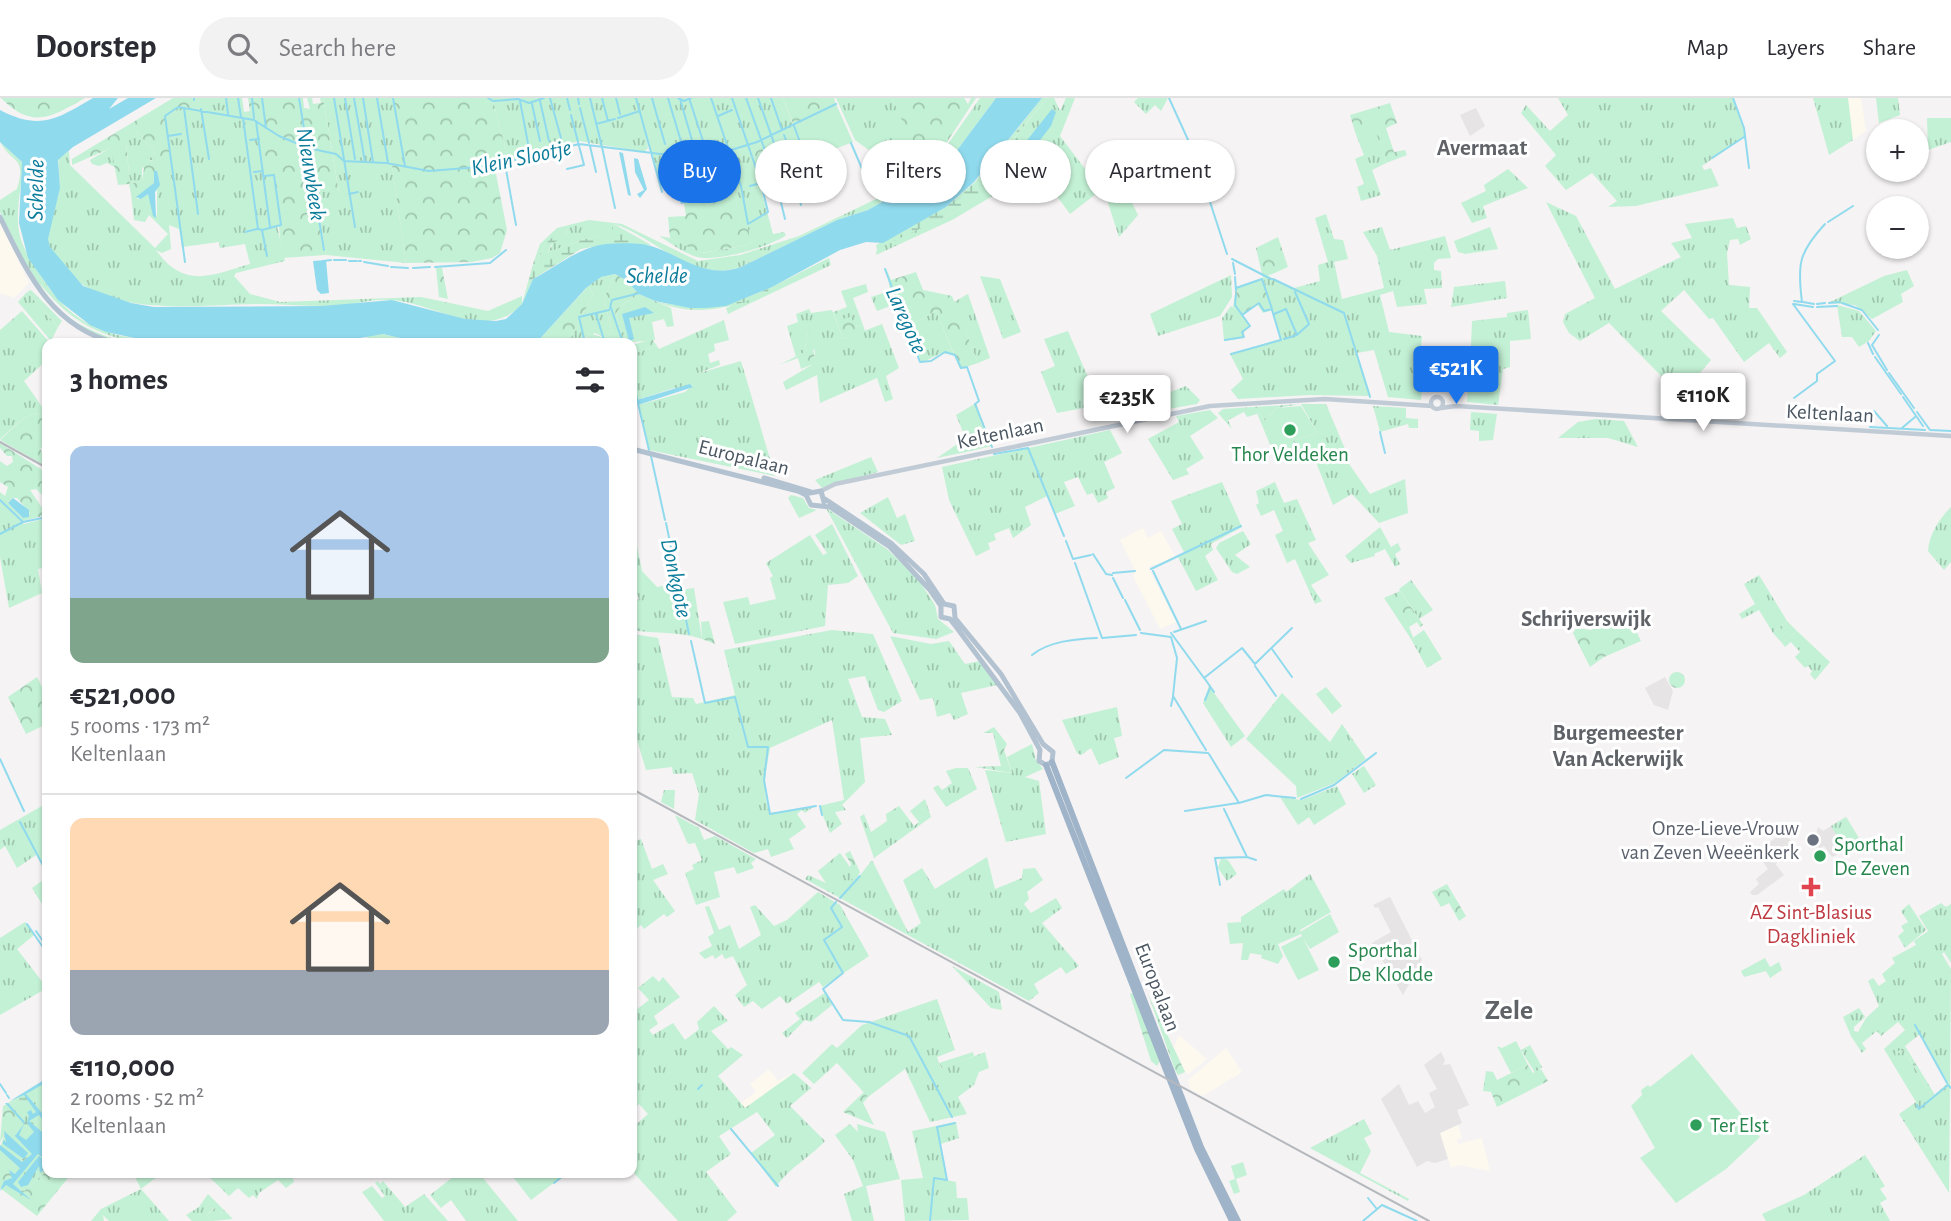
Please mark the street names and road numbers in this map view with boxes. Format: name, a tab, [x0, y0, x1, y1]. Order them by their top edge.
street label: Keltenlaan	[1785, 401, 1874, 426]
street label: Keltenlaan	[955, 414, 1045, 453]
street label: Europalaan	[696, 436, 791, 479]
street label: Europalaan	[1131, 940, 1184, 1034]

